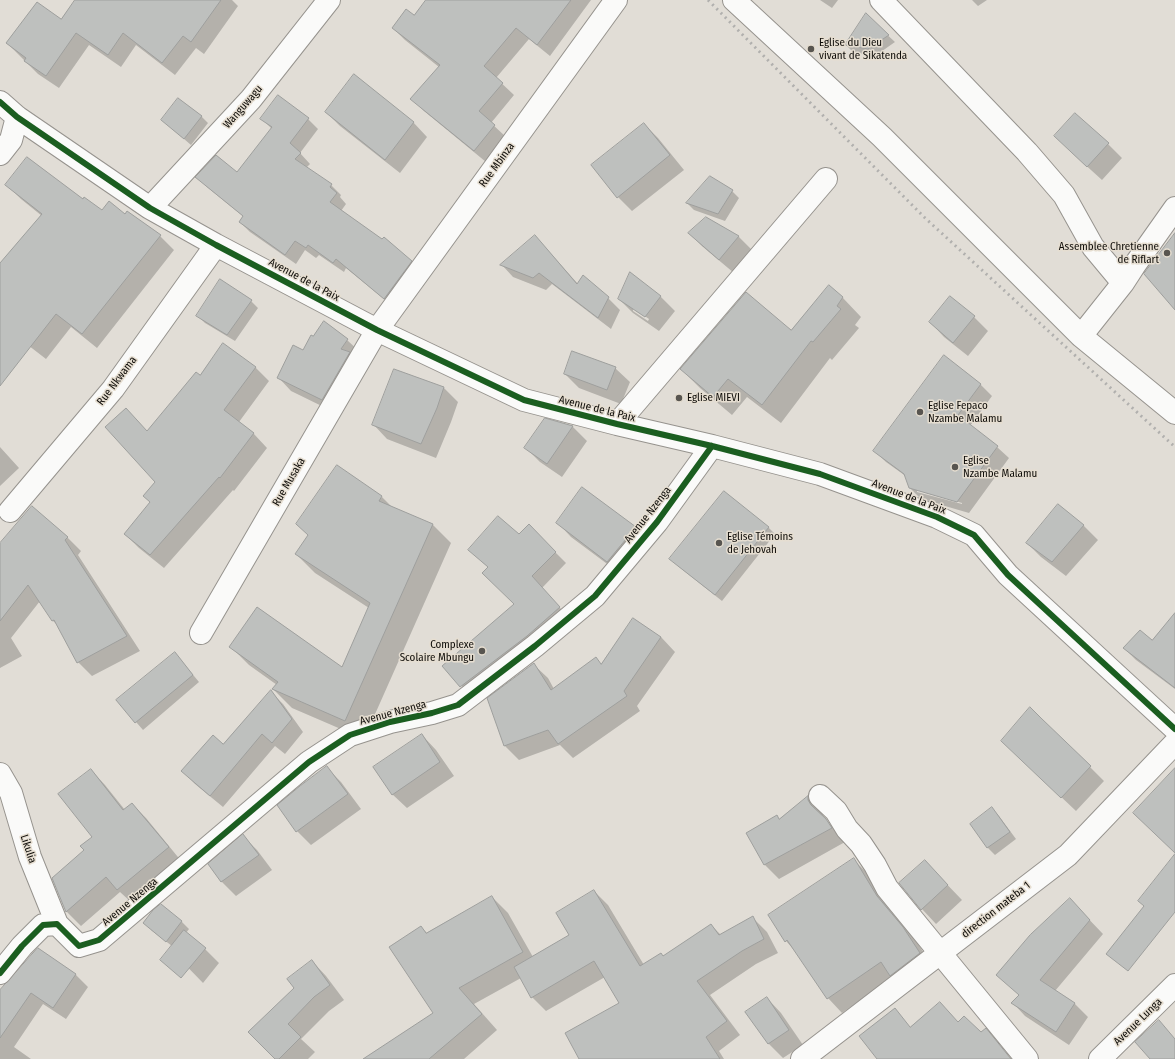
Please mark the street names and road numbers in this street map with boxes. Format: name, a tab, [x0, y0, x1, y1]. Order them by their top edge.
street label: Wanguwagu	[221, 83, 265, 131]
street label: Rue Mbinza	[476, 140, 518, 190]
street label: Avenue de la Paix	[266, 256, 342, 304]
street label: Rue Nkwama	[94, 354, 140, 408]
street label: Avenue de la Paix	[557, 393, 637, 425]
street label: Rue Musaka	[270, 455, 308, 509]
street label: Avenue de la Paix	[870, 477, 948, 517]
street label: Avenue Nzenga	[622, 484, 674, 546]
street label: Avenue Nzenga	[358, 698, 428, 728]
street label: Likulia	[17, 833, 39, 865]
street label: Avenue Nzenga	[100, 875, 160, 929]
street label: direction mateba 1	[959, 879, 1033, 941]
street label: Avenue Lunga	[1111, 996, 1165, 1048]

